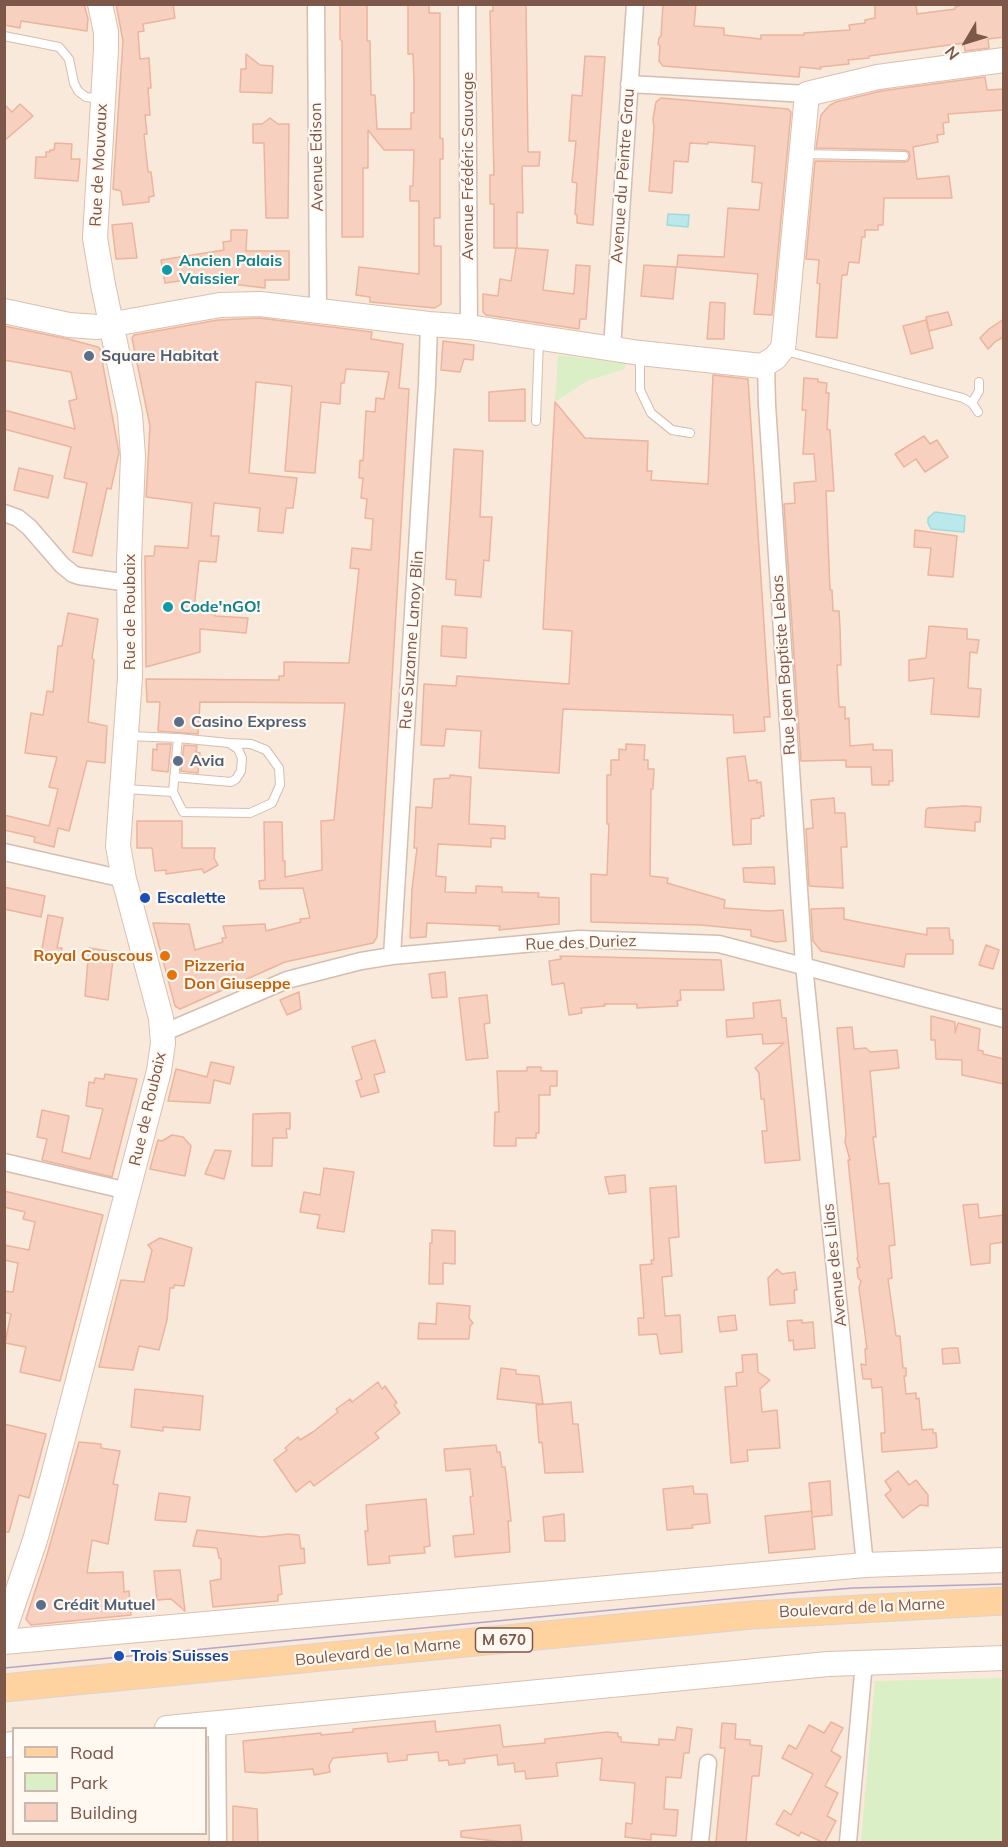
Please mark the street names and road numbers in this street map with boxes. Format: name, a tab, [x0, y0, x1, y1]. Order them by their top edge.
street label: Avenue Frédéric Sauvage	[458, 72, 478, 260]
street label: Avenue du Peintre Grau	[607, 88, 639, 264]
street label: Avenue Edison	[306, 102, 328, 212]
street label: Rue de Mouvaux	[86, 103, 112, 227]
street label: Rue Suzanne Lanoy Blin	[396, 550, 428, 730]
street label: Rue de Roubaix	[120, 554, 140, 670]
street label: Rue Jean Baptiste Lebas	[768, 574, 800, 756]
street label: Rue des Duriez	[525, 931, 637, 955]
street label: Rue de Roubaix	[126, 1050, 170, 1168]
street label: Avenue des Lilas	[819, 1202, 851, 1328]
street label: Boulevard de la Marne	[778, 1594, 946, 1622]
road number: M 670	[476, 1628, 532, 1652]
street label: Boulevard de la Marne	[294, 1634, 462, 1670]

